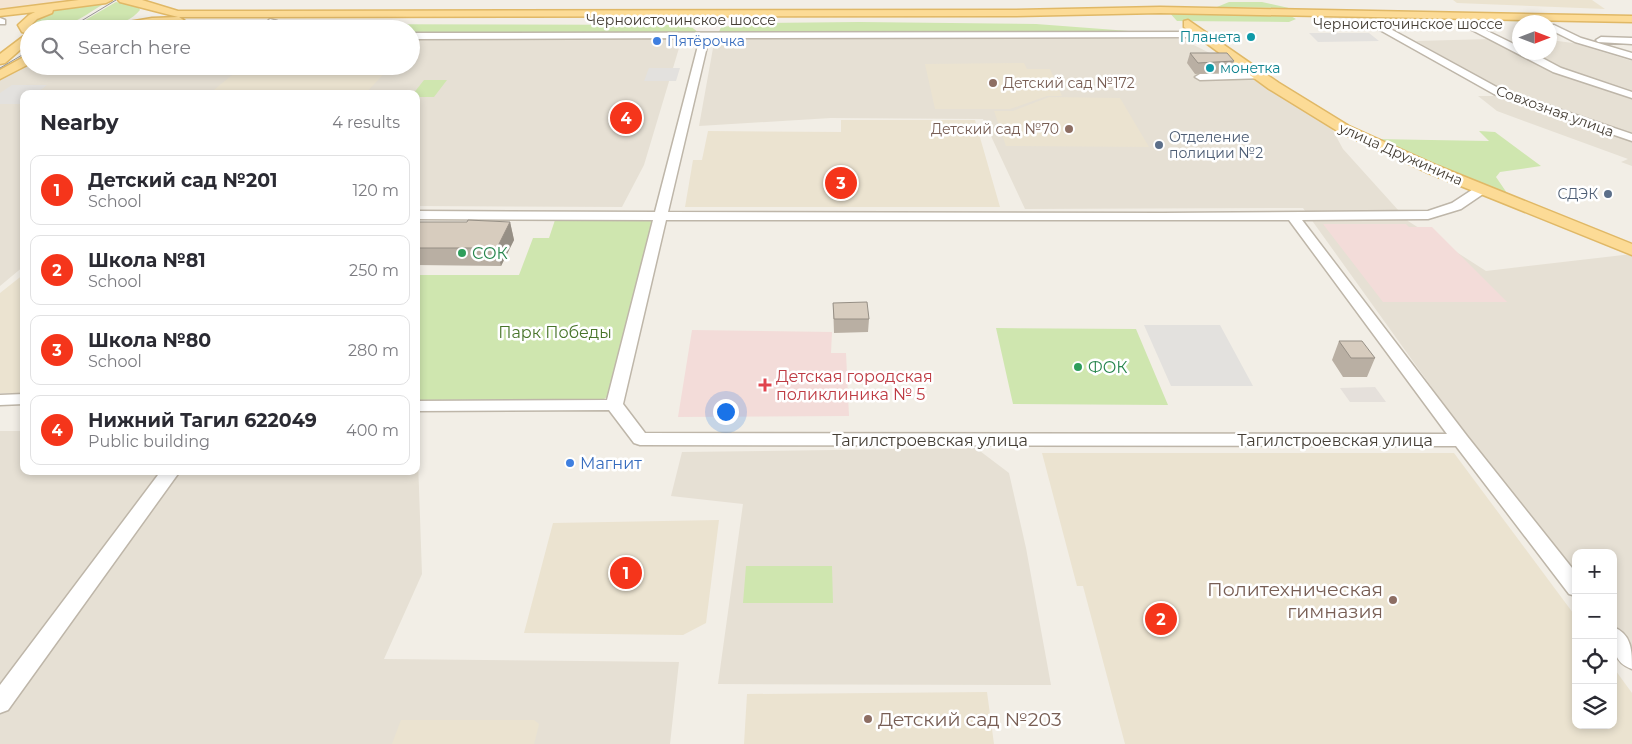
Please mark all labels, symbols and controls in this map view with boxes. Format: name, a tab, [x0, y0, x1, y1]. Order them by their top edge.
street label: Черноисточинское шоссе	[586, 11, 776, 29]
street label: Черноисточинское шоссе	[1313, 15, 1503, 33]
north arrow	[1512, 15, 1557, 60]
search box	[20, 20, 420, 75]
place label: Планета	[1180, 28, 1241, 46]
marker: Планета	[1245, 31, 1257, 43]
place label: Пятёрочка	[667, 32, 745, 50]
icon: search	[38, 34, 66, 62]
marker: Пятёрочка	[651, 35, 663, 47]
text: Search here	[78, 36, 191, 59]
place label: монетка	[1220, 59, 1281, 77]
marker: монетка	[1204, 62, 1216, 74]
place label: Детский сад №172	[1003, 74, 1135, 92]
marker: Детский сад №172	[987, 77, 999, 89]
street label: Совхозная улица	[1494, 81, 1616, 141]
pin: 4	[610, 99, 642, 137]
text: Nearby	[40, 110, 119, 135]
text: 4 results	[332, 113, 400, 132]
street label: улица Дружинина	[1336, 118, 1466, 189]
place label: Детский сад №70	[931, 120, 1059, 138]
marker: Детский сад №70	[1063, 123, 1075, 135]
place label: Отделение полиции №2	[1169, 128, 1263, 162]
marker: Отделение полиции №2	[1153, 139, 1165, 151]
pin: 3	[825, 164, 857, 202]
text: Детский сад №201	[88, 169, 278, 192]
text: 1	[54, 181, 60, 200]
text: 120 m	[352, 181, 399, 200]
place label: СДЭК	[1557, 185, 1598, 203]
marker: СДЭК	[1602, 188, 1614, 200]
text: School	[88, 192, 142, 211]
place label: СОК	[472, 244, 508, 263]
marker: СОК	[456, 247, 468, 259]
text: Школа №81	[88, 249, 206, 272]
text: 2	[52, 261, 62, 280]
text: 250 m	[349, 261, 399, 280]
text: School	[88, 272, 142, 291]
park label: Парк Победы	[498, 323, 612, 342]
text: Школа №80	[88, 329, 211, 352]
text: 3	[52, 341, 62, 360]
text: 280 m	[348, 341, 399, 360]
text: School	[88, 352, 142, 371]
place label: ФОК	[1088, 358, 1128, 377]
marker: ФОК	[1072, 361, 1084, 373]
place label: Детская городская поликлиника № 5	[776, 367, 933, 404]
marker: Детская городская поликлиника № 5	[758, 378, 772, 392]
your location	[713, 399, 739, 425]
text: Нижний Тагил 622049	[88, 409, 317, 432]
text: 4	[51, 421, 63, 440]
text: 400 m	[346, 421, 399, 440]
street label: Тагилстроевская улица	[832, 431, 1028, 450]
street label: Тагилстроевская улица	[1237, 431, 1433, 450]
text: Public building	[88, 432, 210, 451]
place label: Магнит	[580, 454, 642, 473]
marker: Магнит	[564, 457, 576, 469]
map controls	[1572, 549, 1617, 729]
button: +	[1572, 549, 1617, 594]
pin: 1	[610, 554, 642, 592]
place label: Политехническая гимназия	[1207, 578, 1383, 623]
marker: Политехническая гимназия	[1387, 594, 1399, 606]
button: −	[1572, 594, 1617, 639]
pin: 2	[1145, 600, 1177, 638]
button: locate	[1572, 639, 1617, 684]
button: layers	[1572, 684, 1617, 729]
place label: Детский сад №203	[878, 708, 1062, 731]
marker: Детский сад №203	[862, 713, 874, 725]

